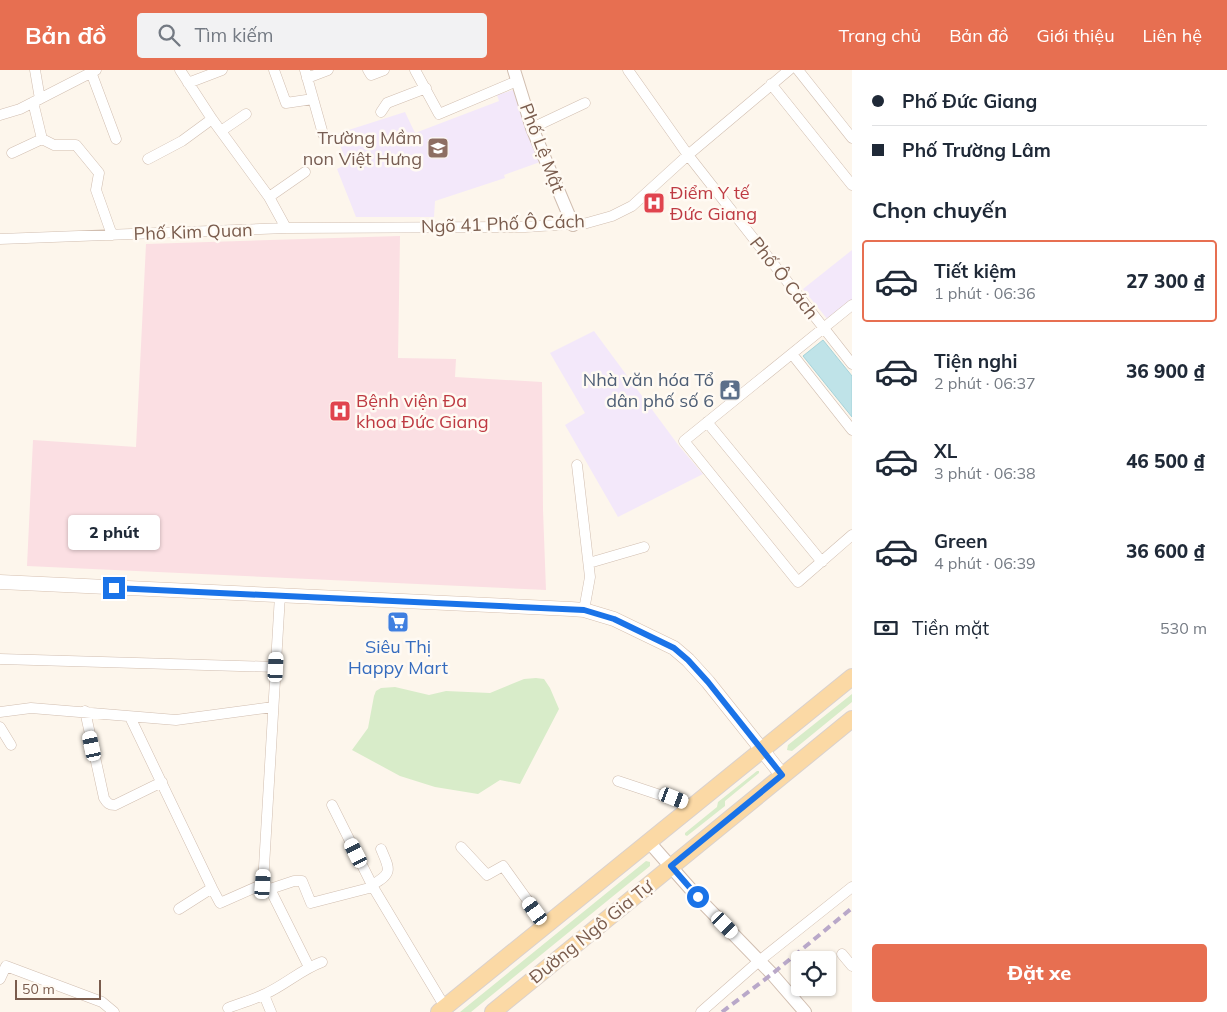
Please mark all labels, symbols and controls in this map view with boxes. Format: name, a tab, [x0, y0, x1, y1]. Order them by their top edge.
search box	[137, 13, 487, 58]
text: Bản đồ	[25, 20, 107, 50]
icon: search	[155, 21, 183, 49]
text: Tìm kiếm	[195, 23, 274, 47]
text: Trang chủ	[838, 24, 921, 47]
text: Bản đồ	[949, 24, 1009, 47]
text: Giới thiệu	[1037, 24, 1115, 47]
text: Liên hệ	[1143, 24, 1202, 47]
text: Phố Đức Giang	[902, 89, 1037, 113]
street label: Phố Lệ Mật	[515, 100, 570, 196]
place label: Trường Mầm non Việt Hưng	[303, 126, 422, 170]
school or university icon: Trường Mầm non Việt Hưng	[426, 136, 450, 160]
text: Phố Trường Lâm	[902, 138, 1051, 162]
place label: Điểm Y tế Đức Giang	[670, 181, 757, 225]
hospital icon: Điểm Y tế Đức Giang	[642, 191, 666, 215]
text: Chọn chuyến	[872, 196, 1007, 224]
street label: Ngõ 41 Phố Ô Cách	[421, 209, 585, 238]
street label: Phố Kim Quan	[133, 218, 253, 245]
street label: Phố Ô Cách	[745, 232, 824, 324]
icon: car	[874, 259, 919, 304]
text: Tiết kiệm	[934, 259, 1016, 283]
text: 27 300 ₫	[1126, 269, 1205, 293]
text: 1 phút · 06:36	[934, 283, 1036, 303]
icon: car	[874, 349, 919, 394]
text: Tiện nghi	[934, 349, 1018, 373]
text: 36 900 ₫	[1126, 359, 1205, 383]
place label: Nhà văn hóa Tổ dân phố số 6	[583, 368, 714, 412]
text: 2 phút · 06:37	[934, 373, 1036, 393]
public building icon: Nhà văn hóa Tổ dân phố số 6	[718, 378, 742, 402]
place label: Bệnh viện Đa khoa Đức Giang	[356, 389, 489, 433]
hospital icon: Bệnh viện Đa khoa Đức Giang	[328, 399, 352, 423]
icon: car	[874, 439, 919, 484]
text: XL	[934, 439, 957, 463]
text: 46 500 ₫	[1126, 449, 1205, 473]
text: 3 phút · 06:38	[934, 463, 1036, 483]
callout: 2 phút	[68, 516, 160, 550]
text: 2 phút	[89, 522, 139, 542]
icon: car	[874, 529, 919, 574]
text: Green	[934, 529, 988, 553]
text: 36 600 ₫	[1126, 539, 1205, 563]
text: 4 phút · 06:39	[934, 553, 1036, 573]
route end	[103, 577, 125, 599]
supermarket icon: Siêu Thị Happy Mart	[386, 610, 410, 634]
icon: cash	[872, 614, 900, 642]
text: Tiền mặt	[912, 616, 989, 640]
text: 530 m	[1160, 618, 1207, 638]
place label: Siêu Thị Happy Mart	[348, 635, 448, 679]
car	[267, 652, 284, 682]
car	[81, 730, 102, 762]
car	[657, 786, 690, 810]
car	[342, 836, 369, 870]
car	[254, 869, 271, 899]
street label: Đường Ngô Gia Tự	[524, 874, 658, 988]
route start	[687, 886, 709, 908]
car	[520, 894, 549, 928]
car	[709, 909, 740, 941]
button: Đặt xe	[872, 944, 1207, 1002]
map controls	[791, 951, 836, 996]
button: locate	[791, 951, 836, 996]
scale bar	[15, 977, 101, 1000]
text: 50 m	[22, 980, 55, 998]

